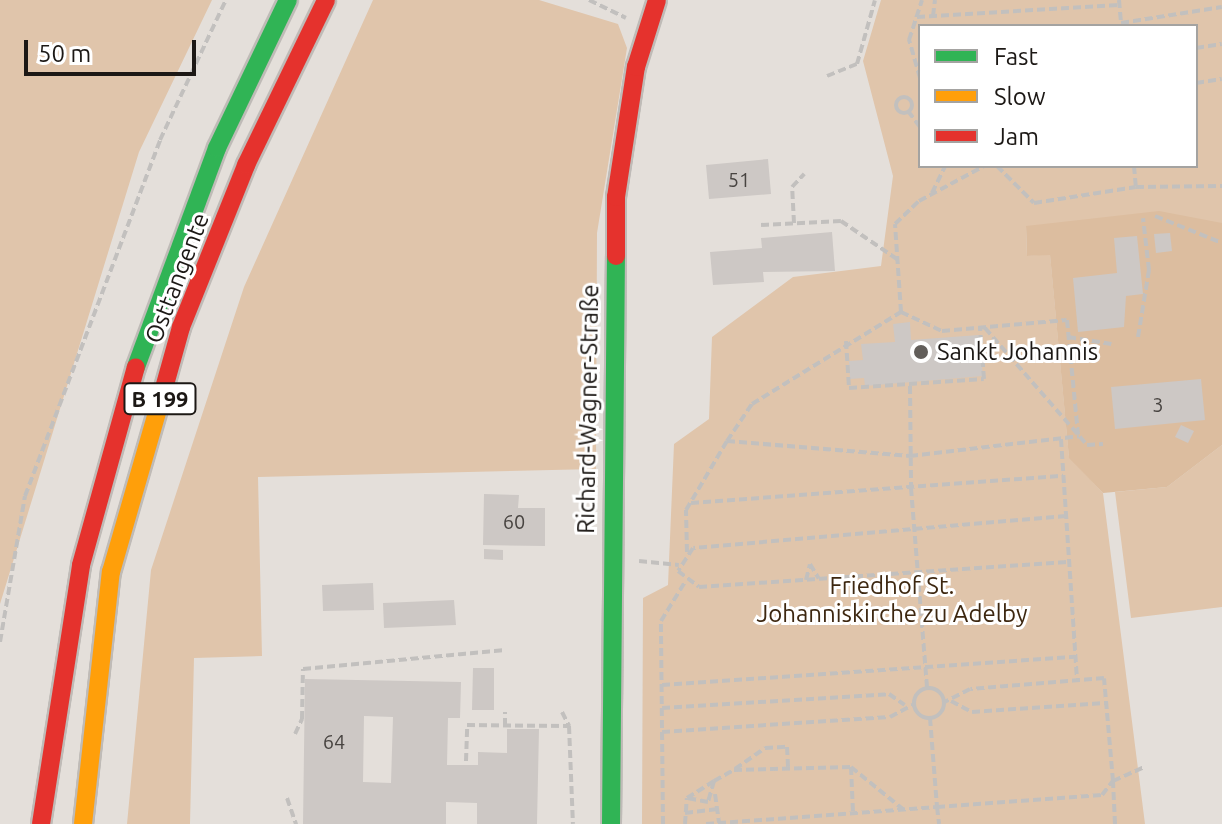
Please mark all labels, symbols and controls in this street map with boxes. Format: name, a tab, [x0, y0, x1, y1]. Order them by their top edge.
scale bar	[28, 24, 200, 74]
legend	[918, 24, 1198, 168]
text: 50 m	[38, 40, 91, 67]
text: Fast	[994, 43, 1038, 70]
text: Slow	[994, 83, 1046, 110]
text: Jam	[994, 123, 1039, 150]
house number: 51	[728, 167, 750, 191]
street label: Osttangente	[139, 209, 215, 347]
street label: Richard-Wagner-Straße	[571, 284, 605, 534]
place label: Sankt Johannis	[937, 338, 1098, 366]
marker: Sankt Johannis	[912, 343, 930, 361]
road number: B 199	[122, 381, 198, 417]
house number: 3	[1152, 392, 1164, 416]
house number: 60	[503, 509, 525, 533]
park label: Friedhof St. Johanniskirche zu Adelby	[756, 572, 1028, 628]
house number: 64	[323, 729, 345, 753]

